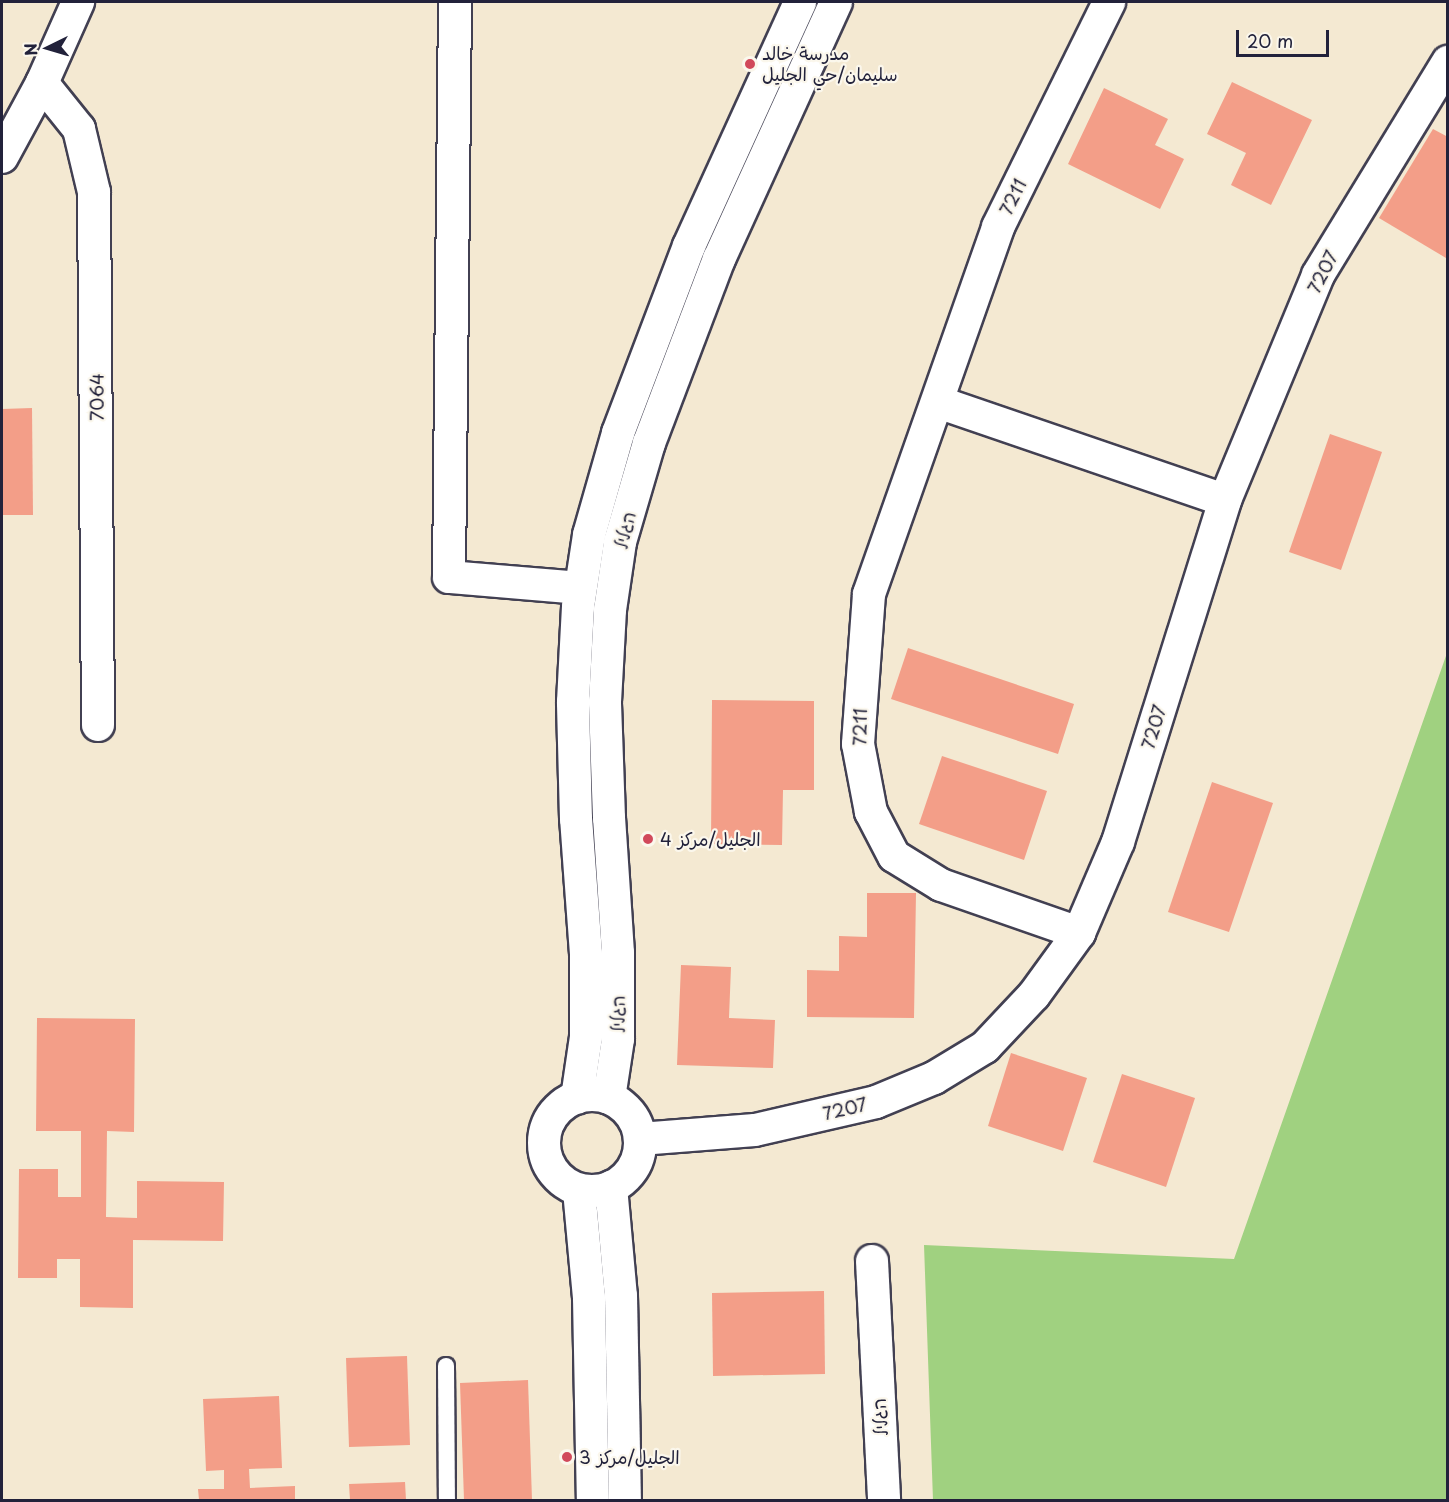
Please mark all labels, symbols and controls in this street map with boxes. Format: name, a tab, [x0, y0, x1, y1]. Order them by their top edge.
north arrow	[18, 18, 78, 78]
scale bar	[1239, 18, 1332, 56]
text: 20 m	[1247, 27, 1293, 54]
text: N	[18, 42, 43, 57]
place label: مدرسة خالد سليمان/حي الجليل	[762, 43, 898, 86]
marker: مدرسة خالد سليمان/حي الجليل	[743, 57, 757, 71]
street label: 7211	[995, 175, 1031, 219]
street label: 7207	[1303, 247, 1343, 297]
street label: 7064	[86, 373, 108, 421]
street label: הגליל	[610, 509, 640, 551]
street label: 7207	[1137, 702, 1171, 752]
street label: 7211	[849, 708, 871, 746]
place label: الجليل/مركز 4	[660, 828, 761, 850]
marker: الجليل/مركز 4	[641, 832, 655, 846]
street label: הגליל	[607, 995, 629, 1033]
street label: 7207	[821, 1093, 869, 1125]
street label: הגליל	[868, 1398, 892, 1436]
place label: الجليل/مركز 3	[579, 1446, 680, 1468]
marker: الجليل/مركز 3	[560, 1450, 574, 1464]

